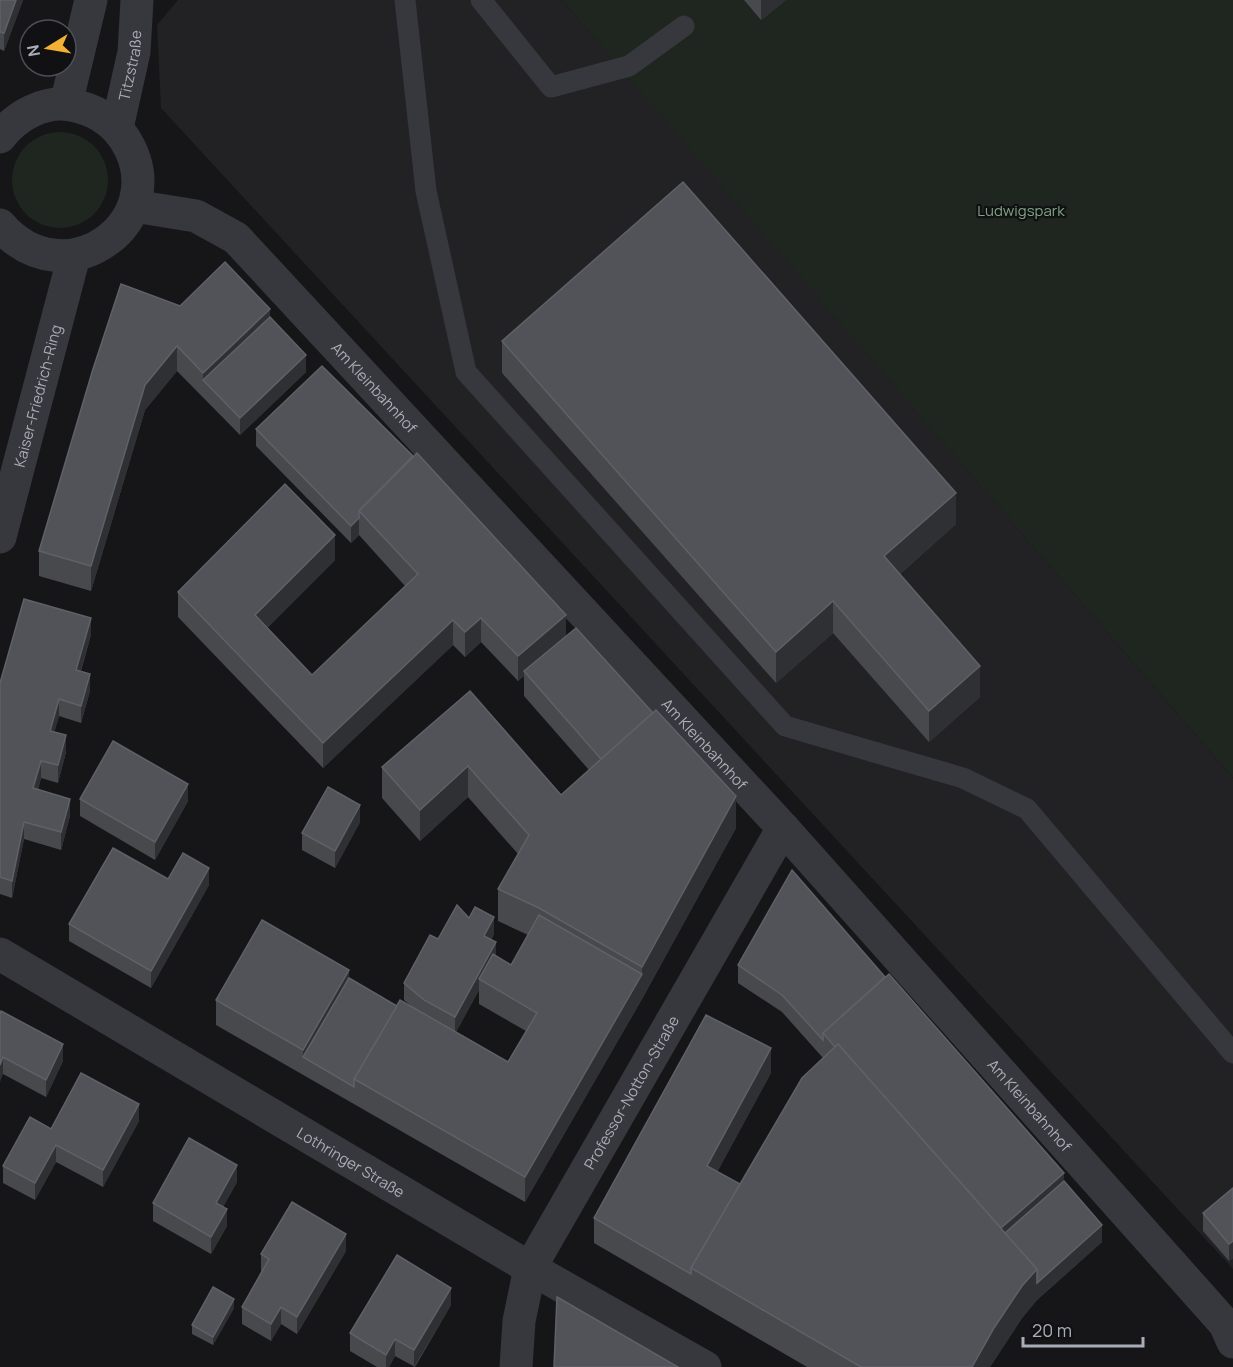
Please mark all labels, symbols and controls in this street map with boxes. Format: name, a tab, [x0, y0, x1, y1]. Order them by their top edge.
north arrow	[18, 18, 78, 78]
street label: Titzstraße	[113, 29, 146, 103]
text: N	[21, 43, 45, 59]
park label: Ludwigspark	[977, 200, 1065, 221]
street label: Kaiser-Friedrich-Ring	[8, 322, 66, 469]
street label: Am Kleinbahnhof	[327, 337, 422, 438]
street label: Am Kleinbahnhof	[657, 694, 753, 794]
street label: Professor-Notton-Straße	[579, 1011, 684, 1173]
street label: Am Kleinbahnhof	[983, 1054, 1077, 1156]
street label: Lothringer Straße	[293, 1122, 409, 1202]
scale bar	[1023, 1310, 1143, 1348]
text: 20 m	[1032, 1318, 1072, 1342]

